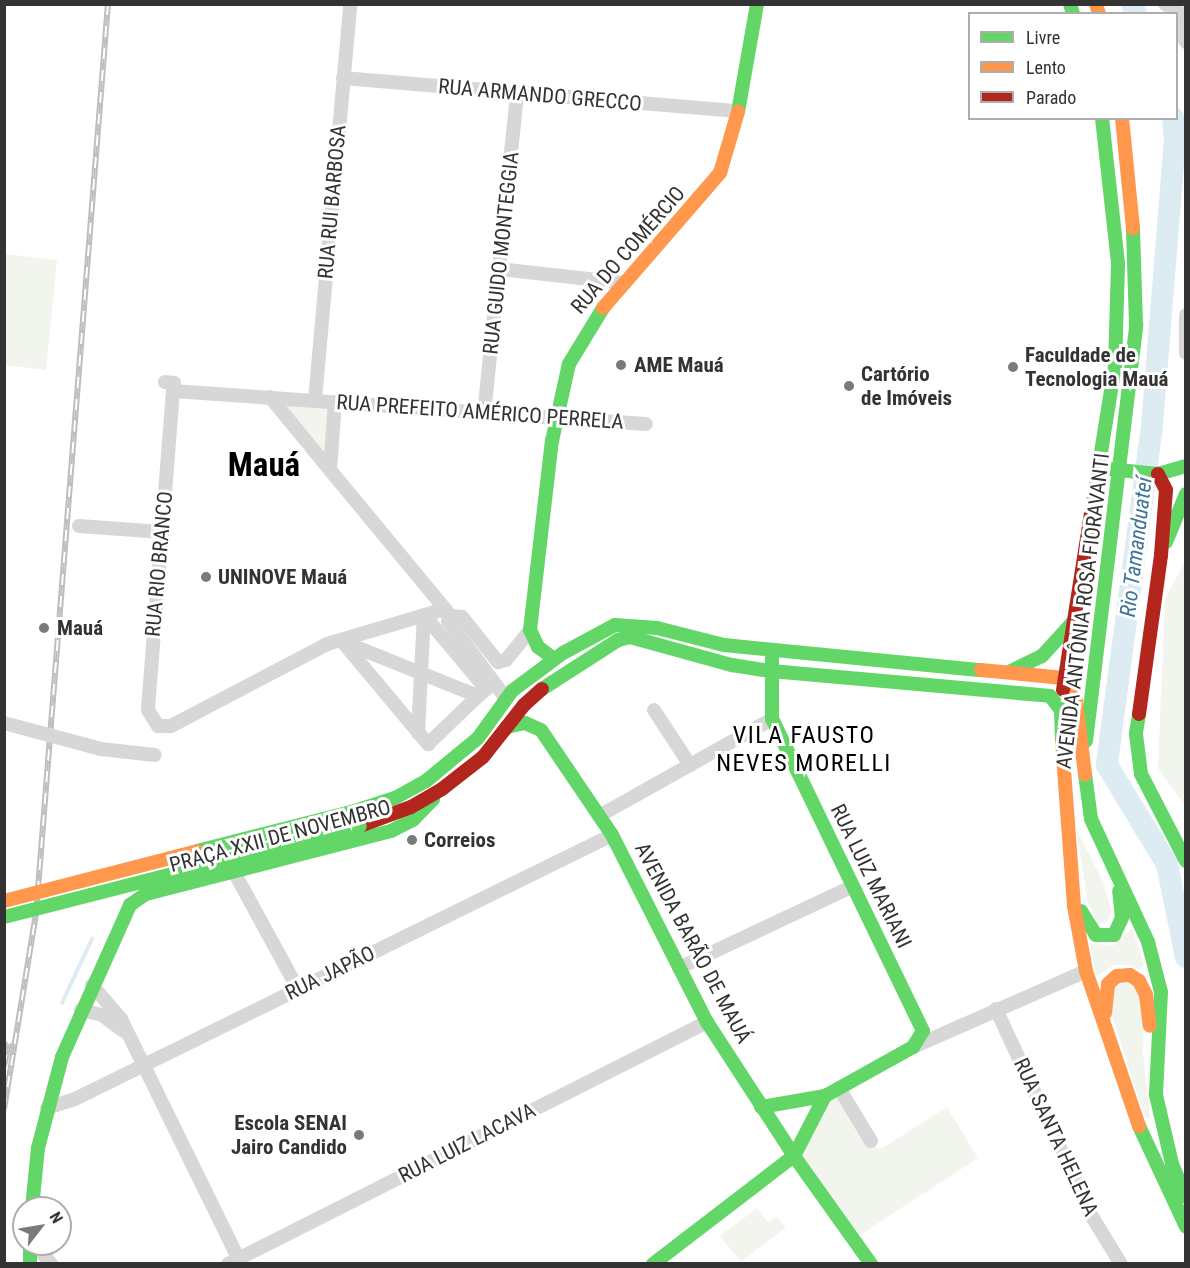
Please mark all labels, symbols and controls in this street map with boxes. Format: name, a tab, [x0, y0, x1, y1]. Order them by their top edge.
legend	[968, 12, 1178, 120]
text: Livre	[1026, 27, 1060, 48]
text: Lento	[1026, 57, 1066, 78]
street label: RUA ARMANDO GRECCO	[437, 74, 643, 116]
text: Parado	[1026, 87, 1076, 108]
street label: RUA RUI BARBOSA	[313, 124, 351, 280]
street label: RUA GUIDO MONTEGGIA	[478, 151, 524, 355]
street label: RUA DO COMÉRCIO	[566, 181, 690, 319]
place label: Faculdade de Tecnologia Mauá	[1025, 342, 1168, 392]
place label: AME Mauá	[634, 352, 724, 378]
marker: AME Mauá	[612, 356, 630, 374]
marker: Faculdade de Tecnologia Mauá	[1006, 360, 1020, 374]
place label: Cartório de Imóveis	[861, 361, 952, 411]
marker: Cartório de Imóveis	[842, 379, 856, 393]
street label: RUA PREFEITO AMÉRICO PERRELA	[336, 389, 624, 435]
district label: Mauá	[228, 445, 300, 485]
street label: AVENIDA ANTÔNIA ROSA FIORAVANTI	[1051, 452, 1115, 770]
water label: Rio Tamanduateí	[1114, 475, 1158, 619]
street label: RUA RIO BRANCO	[140, 490, 178, 638]
place label: UNINOVE Mauá	[218, 564, 347, 590]
marker: UNINOVE Mauá	[199, 570, 213, 584]
place label: Mauá	[57, 615, 103, 641]
marker: Mauá	[35, 619, 53, 637]
district label: VILA FAUSTO NEVES MORELLI	[716, 722, 892, 778]
street label: PRAÇA XXII DE NOVEMBRO	[167, 794, 393, 878]
street label: RUA LUIZ MARIANI	[825, 800, 917, 952]
place label: Correios	[424, 827, 495, 853]
marker: Correios	[405, 833, 419, 847]
street label: AVENIDA BARÃO DE MAUÁ	[629, 838, 757, 1048]
street label: RUA JAPÃO	[281, 941, 379, 1005]
street label: RUA SANTA HELENA	[1008, 1054, 1104, 1220]
street label: RUA LUIZ LACAVA	[394, 1098, 540, 1188]
place label: Escola SENAI Jairo Candido	[231, 1110, 347, 1160]
marker: Escola SENAI Jairo Candido	[352, 1128, 366, 1142]
north arrow	[12, 1196, 72, 1256]
text: N	[45, 1208, 67, 1227]

